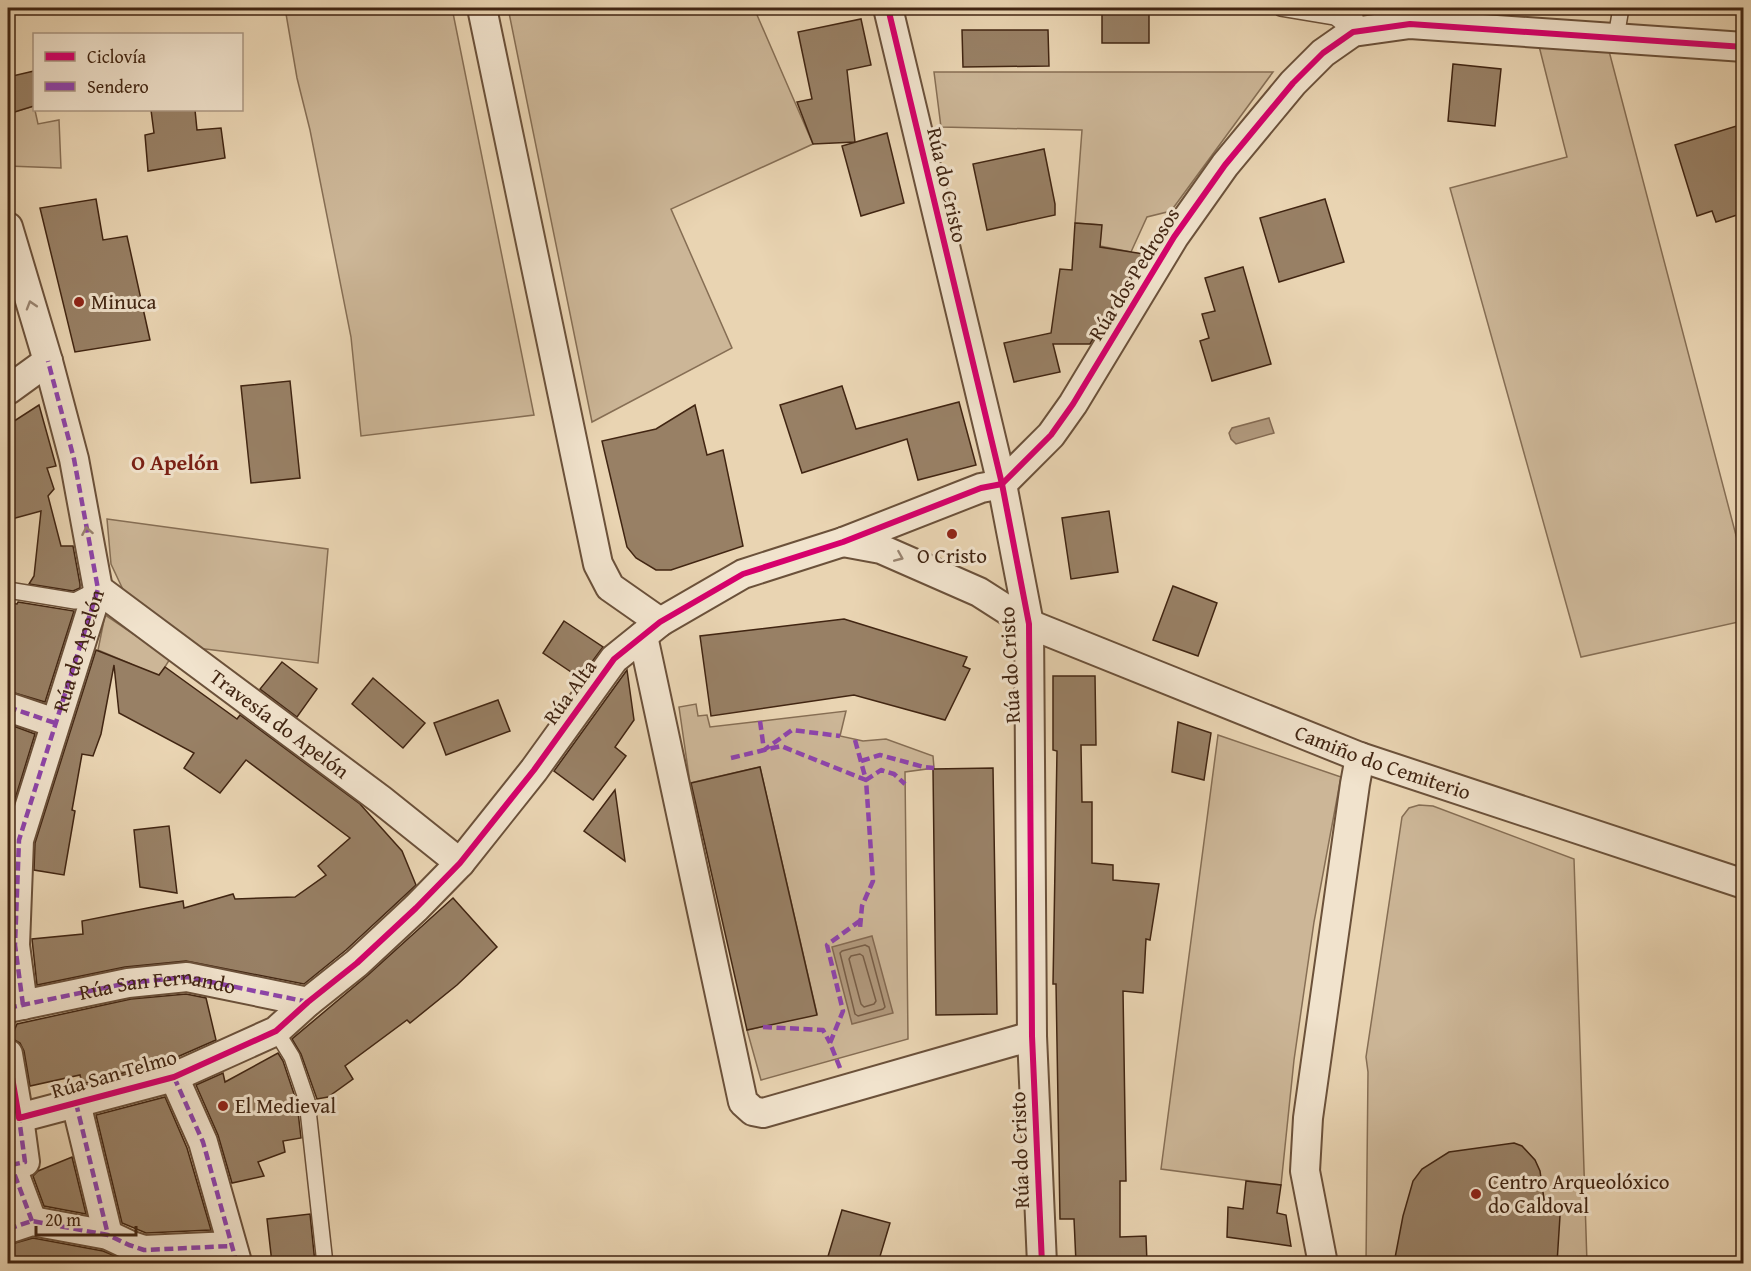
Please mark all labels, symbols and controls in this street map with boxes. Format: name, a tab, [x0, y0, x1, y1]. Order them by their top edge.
legend	[33, 33, 243, 111]
text: Ciclovía	[87, 43, 146, 70]
text: Sendero	[87, 73, 149, 100]
street label: Rúa do Cristo	[919, 124, 976, 245]
street label: Rúa dos Pedrosos	[1080, 201, 1187, 346]
place label: Minuca	[91, 286, 157, 317]
marker: Minuca	[72, 295, 86, 309]
one-way arrow	[26, 300, 38, 311]
district label: O Apelón	[131, 446, 219, 478]
one-way arrow	[81, 527, 94, 537]
marker: O Cristo	[945, 527, 959, 541]
place label: O Cristo	[917, 540, 987, 571]
one-way arrow	[893, 550, 904, 562]
street label: Rúa do Apelón	[44, 585, 112, 716]
street label: Rúa do Cristo	[991, 606, 1028, 724]
street label: Rúa Alta	[535, 653, 604, 731]
street label: Travesía do Apelón	[203, 661, 356, 786]
street label: Camiño do Cemiterio	[1290, 716, 1475, 808]
street label: Rúa San Fernando	[76, 961, 238, 1008]
street label: Rúa San Telmo	[48, 1041, 180, 1106]
place label: El Medieval	[235, 1090, 336, 1121]
street label: Rúa do Cristo	[1002, 1091, 1037, 1209]
marker: El Medieval	[216, 1099, 230, 1113]
place label: Centro Arqueolóxico do Caldoval	[1488, 1166, 1669, 1221]
marker: Centro Arqueolóxico do Caldoval	[1469, 1187, 1483, 1201]
scale bar	[36, 1199, 136, 1237]
text: 20 m	[45, 1206, 81, 1233]

